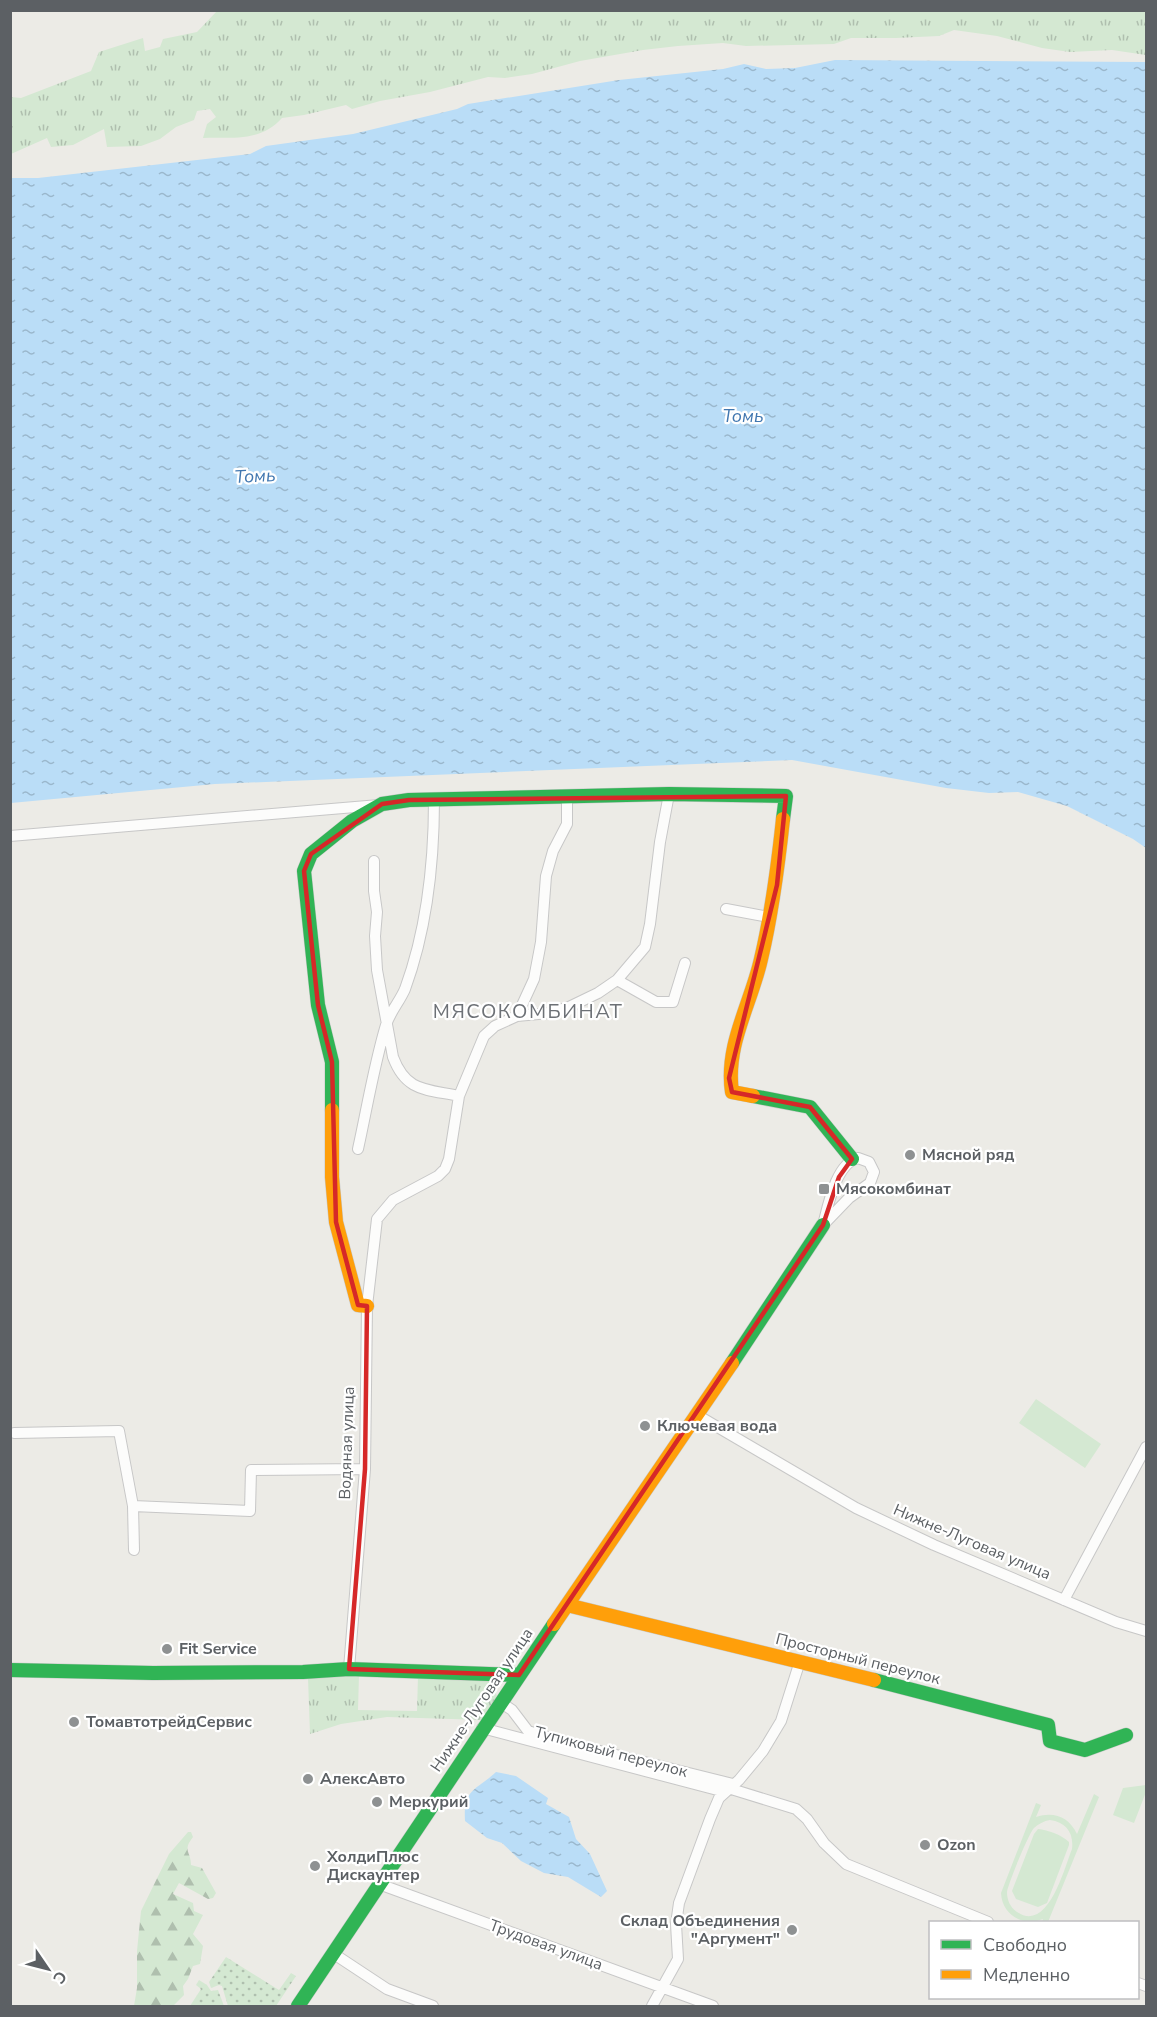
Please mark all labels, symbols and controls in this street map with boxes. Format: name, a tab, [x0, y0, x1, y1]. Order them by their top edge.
water label: Томь	[722, 404, 764, 428]
water label: Томь	[234, 463, 276, 489]
district label: МЯСОКОМБИНАТ	[433, 998, 623, 1025]
place label: Мясной ряд	[922, 1144, 1015, 1166]
marker: Мясной ряд	[903, 1148, 917, 1162]
place label: Мясокомбинат	[836, 1178, 951, 1200]
marker: Мясокомбинат	[817, 1182, 831, 1196]
street label: Водяная улица	[334, 1386, 360, 1500]
place label: Ключевая вода	[657, 1415, 777, 1437]
marker: Ключевая вода	[638, 1419, 652, 1433]
street label: Нижне-Луговая улица	[890, 1499, 1054, 1585]
street label: Нижне-Луговая улица	[426, 1624, 538, 1776]
street label: Просторный переулок	[773, 1628, 943, 1690]
place label: Fit Service	[179, 1638, 257, 1660]
marker: Fit Service	[160, 1642, 174, 1656]
place label: ТомавтотрейдСервис	[86, 1711, 252, 1733]
marker: ТомавтотрейдСервис	[67, 1715, 81, 1729]
street label: Тупиковый переулок	[532, 1721, 690, 1783]
place label: АлексАвто	[320, 1768, 405, 1790]
marker: АлексАвто	[301, 1772, 315, 1786]
place label: Меркурий	[389, 1791, 468, 1813]
marker: Меркурий	[370, 1795, 384, 1809]
place label: Ozon	[937, 1834, 976, 1856]
marker: Ozon	[918, 1838, 932, 1852]
place label: ХолдиПлюс Дискаунтер	[326, 1846, 420, 1886]
marker: ХолдиПлюс Дискаунтер	[308, 1859, 322, 1873]
place label: Склад Объединения "Аргумент"	[620, 1910, 780, 1950]
street label: Трудовая улица	[486, 1914, 606, 1976]
legend	[929, 1921, 1139, 1999]
marker: Склад Объединения "Аргумент"	[785, 1923, 799, 1937]
text: Свободно	[983, 1933, 1067, 1957]
north arrow	[18, 1939, 78, 1999]
text: Медленно	[983, 1963, 1070, 1987]
text: С	[47, 1966, 72, 1988]

